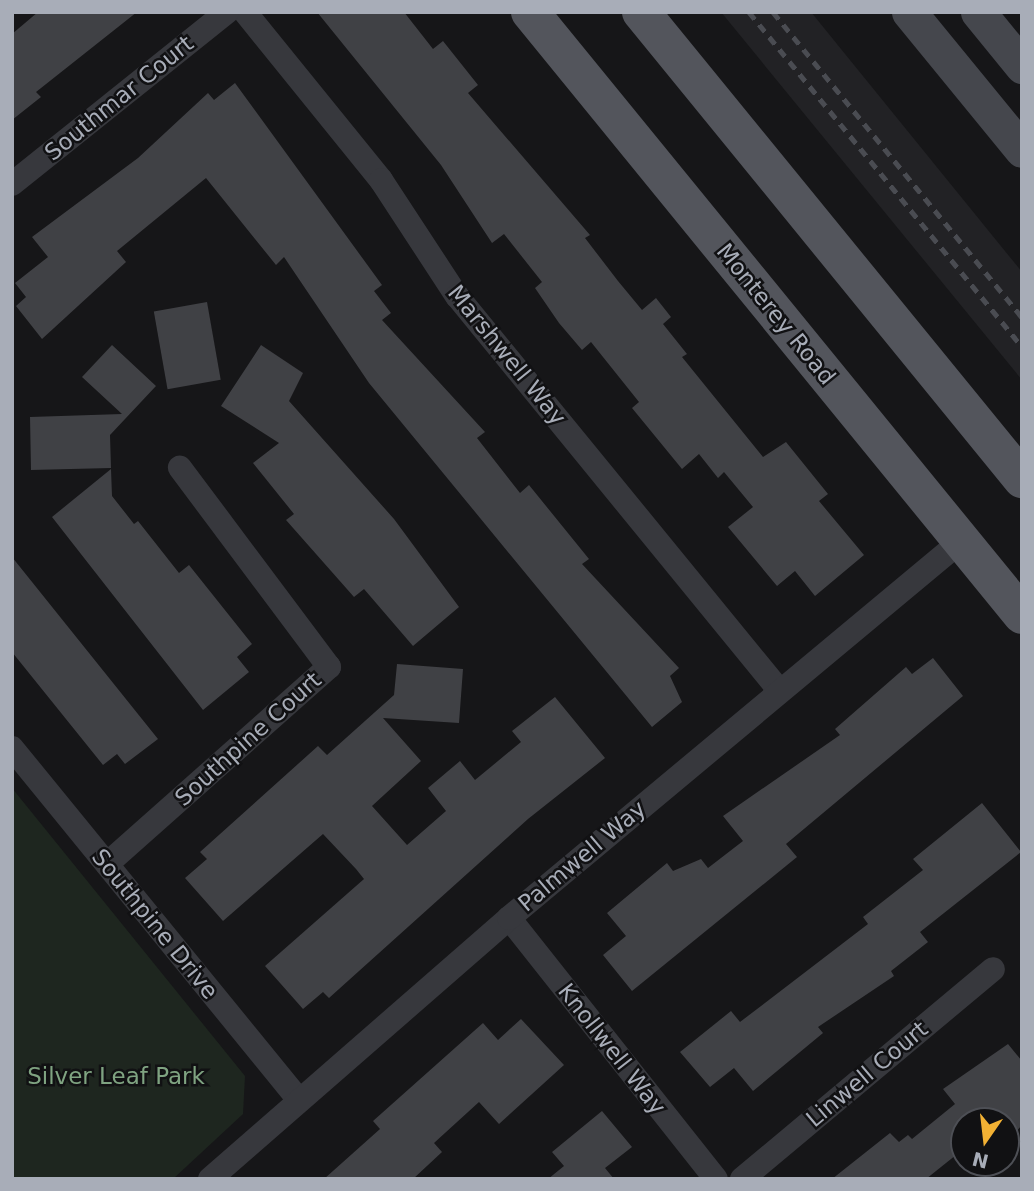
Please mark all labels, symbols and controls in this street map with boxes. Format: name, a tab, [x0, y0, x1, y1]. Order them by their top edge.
street label: Southmar Court	[39, 30, 199, 166]
street label: Monterey Road	[711, 238, 841, 390]
street label: Marshwell Way	[442, 279, 572, 431]
street label: Southpine Court	[169, 666, 327, 812]
street label: Palmwell Way	[513, 795, 651, 917]
street label: Southpine Drive	[86, 843, 224, 1005]
street label: Knollwell Way	[552, 978, 672, 1120]
street label: Linwell Court	[801, 1015, 933, 1133]
park label: Silver Leaf Park	[27, 1062, 205, 1090]
north arrow	[950, 1107, 1020, 1177]
text: N	[970, 1148, 991, 1173]

